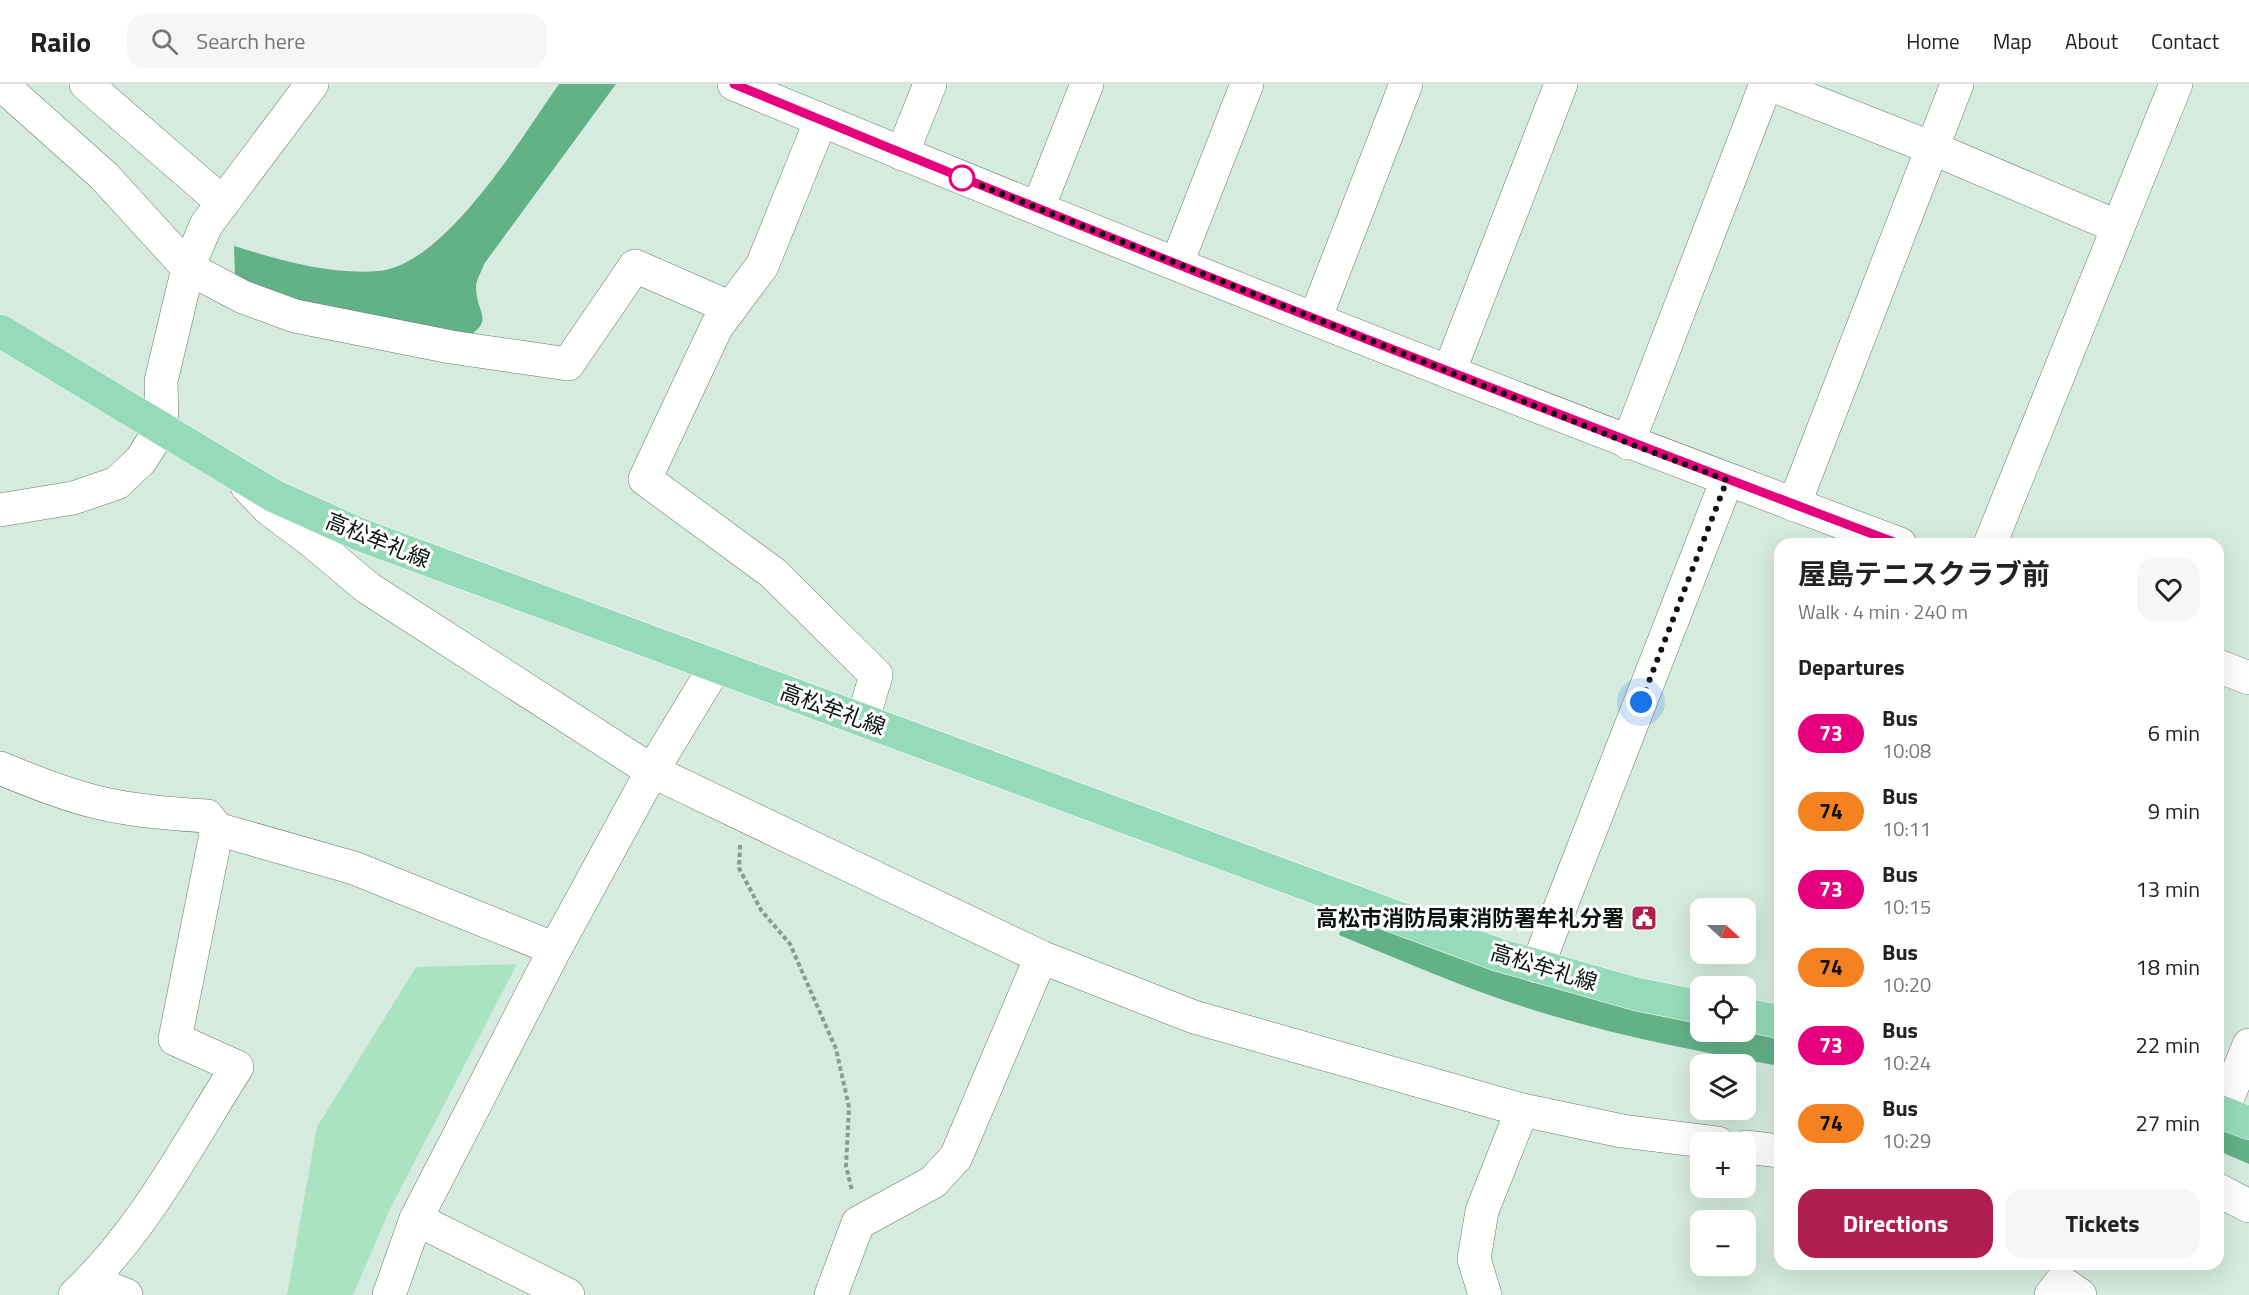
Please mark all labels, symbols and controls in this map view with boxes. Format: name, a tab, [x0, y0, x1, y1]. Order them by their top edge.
search box	[127, 14, 547, 68]
text: Railo	[30, 20, 91, 63]
text: Search here	[196, 24, 305, 58]
icon: search	[148, 25, 181, 58]
text: Home	[1906, 25, 1960, 57]
text: Map	[1993, 25, 2032, 57]
text: About	[2065, 25, 2118, 57]
text: Contact	[2151, 25, 2219, 57]
unlabelled marker	[949, 165, 975, 191]
street label: 高松牟礼線	[321, 504, 435, 576]
text: 屋島テニスクラブ前	[1798, 552, 2050, 595]
button: heart	[2137, 558, 2200, 621]
text: Walk · 4 min · 240 m	[1798, 596, 1968, 627]
text: Departures	[1798, 650, 1905, 684]
street label: 高松牟礼線	[775, 674, 891, 744]
your location	[1626, 687, 1656, 717]
text: Bus	[1882, 701, 1918, 735]
text: 6 min	[2148, 716, 2200, 750]
text: 73	[1819, 717, 1843, 749]
text: 10:08	[1882, 735, 1931, 766]
text: Bus	[1882, 779, 1918, 813]
text: 9 min	[2148, 794, 2200, 828]
text: 74	[1819, 795, 1843, 827]
text: 10:11	[1882, 813, 1931, 844]
text: Bus	[1882, 857, 1918, 891]
text: 13 min	[2135, 872, 2200, 906]
text: 73	[1819, 873, 1843, 905]
text: 10:15	[1882, 891, 1931, 922]
north arrow	[1690, 898, 1756, 964]
map controls	[1690, 898, 1756, 1276]
place label: 高松市消防局東消防署牟礼分署	[1316, 901, 1624, 935]
public building icon: 高松市消防局東消防署牟礼分署	[1629, 903, 1659, 933]
street label: 高松牟礼線	[1486, 935, 1602, 999]
text: Bus	[1882, 935, 1918, 969]
text: 18 min	[2135, 950, 2200, 984]
text: 74	[1819, 951, 1843, 983]
text: 10:20	[1882, 969, 1931, 1000]
button: locate	[1690, 976, 1756, 1042]
text: Bus	[1882, 1013, 1918, 1047]
text: 22 min	[2135, 1028, 2200, 1062]
text: 73	[1819, 1029, 1843, 1061]
text: 10:24	[1882, 1047, 1931, 1078]
button: layers	[1690, 1054, 1756, 1120]
text: Bus	[1882, 1091, 1918, 1125]
text: 27 min	[2135, 1106, 2200, 1140]
text: 74	[1819, 1107, 1843, 1139]
text: 10:29	[1882, 1125, 1931, 1156]
button: +	[1690, 1132, 1756, 1198]
button: Directions	[1798, 1189, 1993, 1258]
button: Tickets	[2005, 1189, 2200, 1258]
button: −	[1690, 1210, 1756, 1276]

